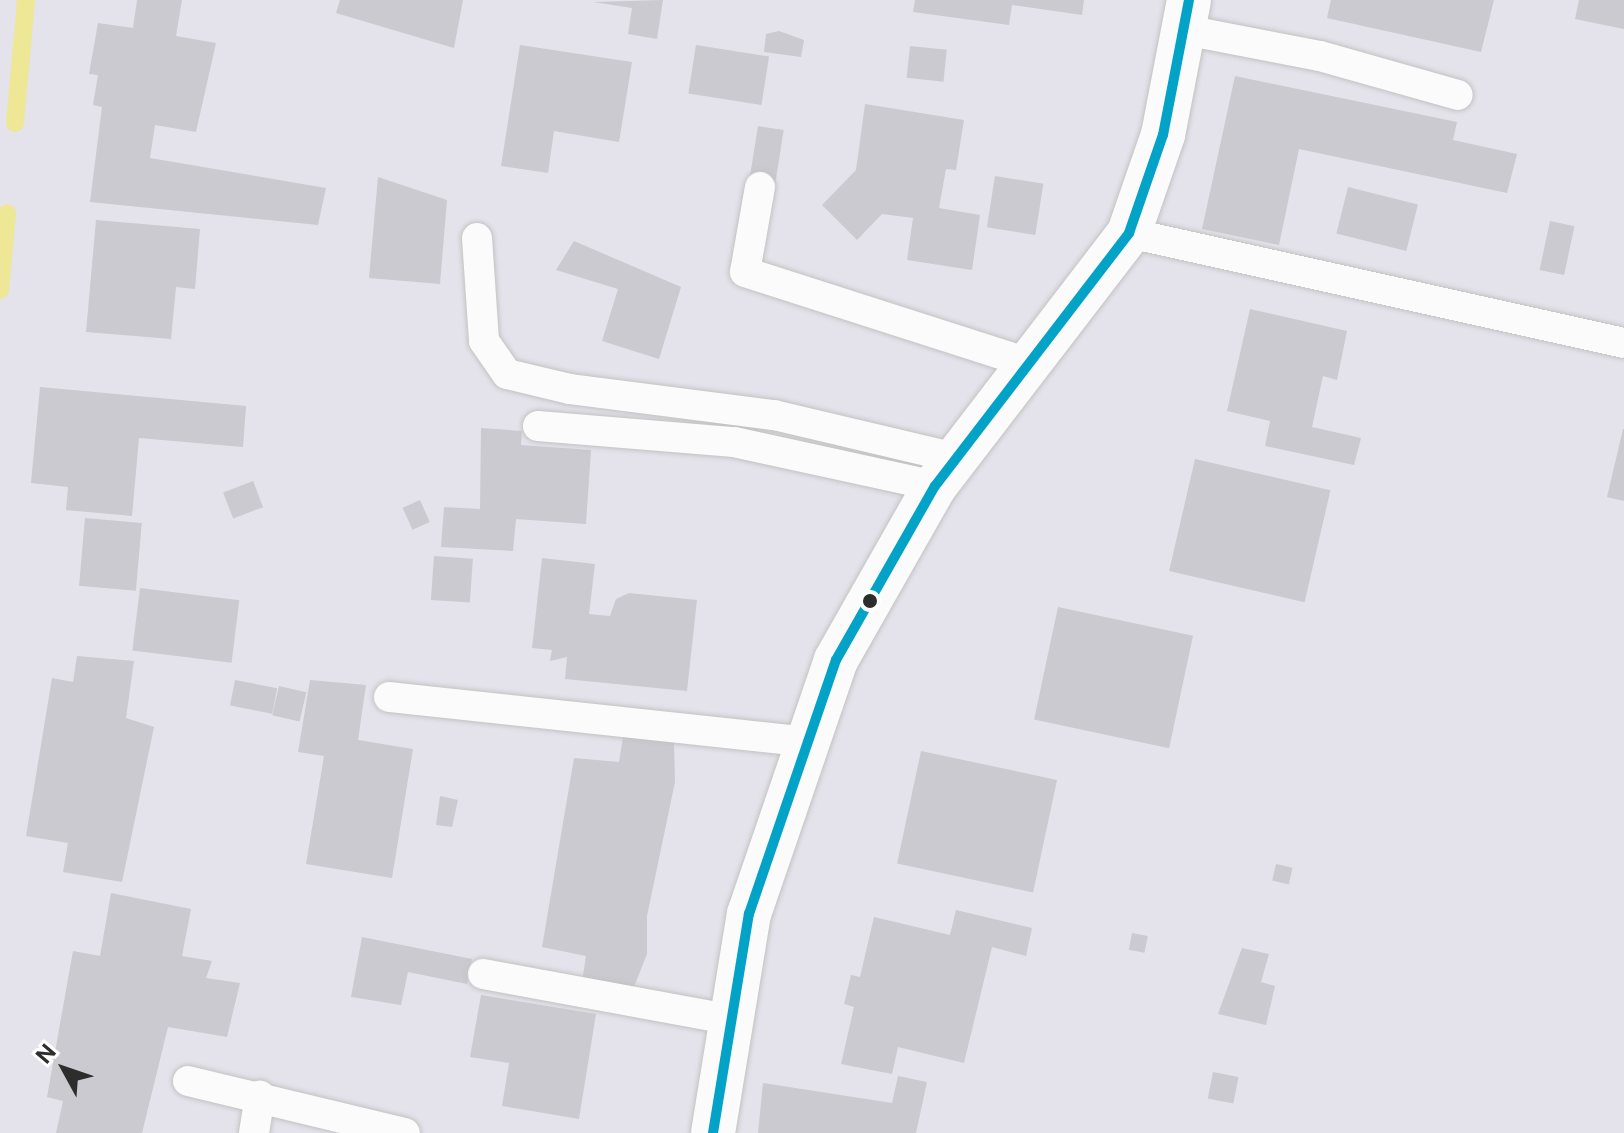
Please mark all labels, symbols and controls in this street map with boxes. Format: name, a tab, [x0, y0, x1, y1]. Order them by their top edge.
unlabelled marker	[862, 593, 878, 609]
north arrow	[24, 1029, 104, 1109]
text: N	[30, 1039, 61, 1069]

